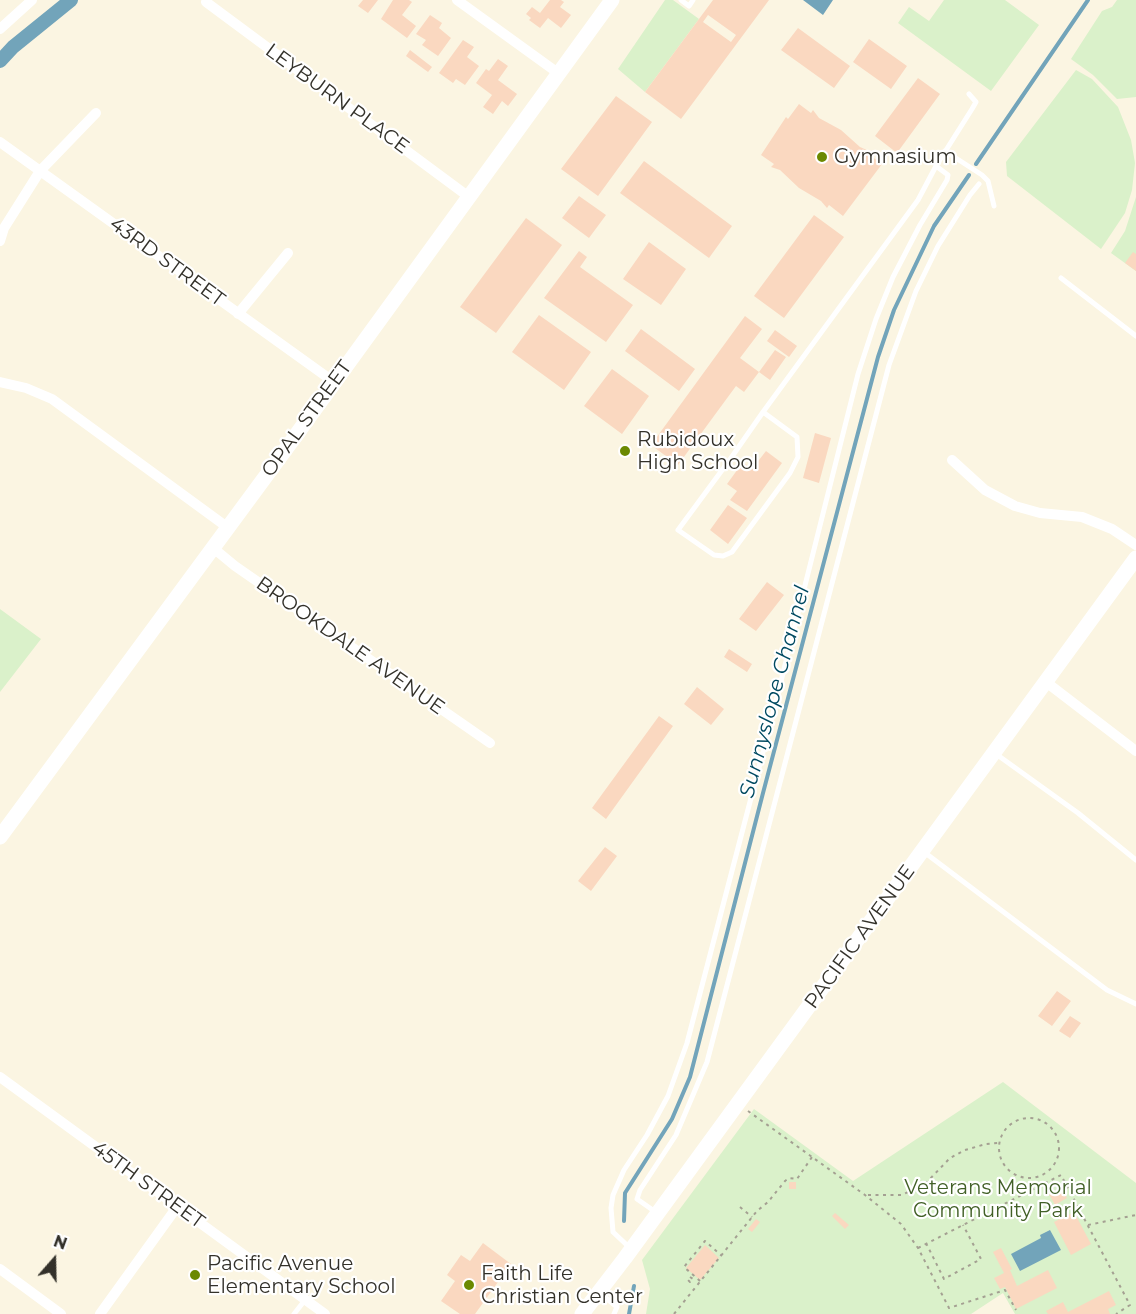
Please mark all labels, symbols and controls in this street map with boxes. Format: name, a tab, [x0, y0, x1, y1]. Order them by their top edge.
street label: LEYBURN PLACE	[260, 39, 414, 159]
place label: Gymnasium	[834, 145, 957, 169]
marker: Gymnasium	[815, 150, 829, 164]
street label: 43RD STREET	[105, 212, 229, 312]
street label: OPAL STREET	[257, 356, 357, 482]
place label: Rubidoux High School	[637, 428, 758, 475]
marker: Rubidoux High School	[618, 444, 632, 458]
street label: BROOKDALE AVENUE	[251, 572, 449, 720]
water label: Sunnyslope Channel	[735, 583, 815, 801]
street label: PACIFIC AVENUE	[800, 860, 920, 1014]
street label: 45TH STREET	[87, 1136, 209, 1234]
park label: Veterans Memorial Community Park	[904, 1176, 1092, 1223]
north arrow	[24, 1230, 84, 1290]
text: N	[51, 1231, 70, 1254]
place label: Pacific Avenue Elementary School	[207, 1252, 396, 1299]
place label: Faith Life Christian Center	[481, 1262, 643, 1309]
marker: Pacific Avenue Elementary School	[188, 1268, 202, 1282]
marker: Faith Life Christian Center	[462, 1278, 476, 1292]

